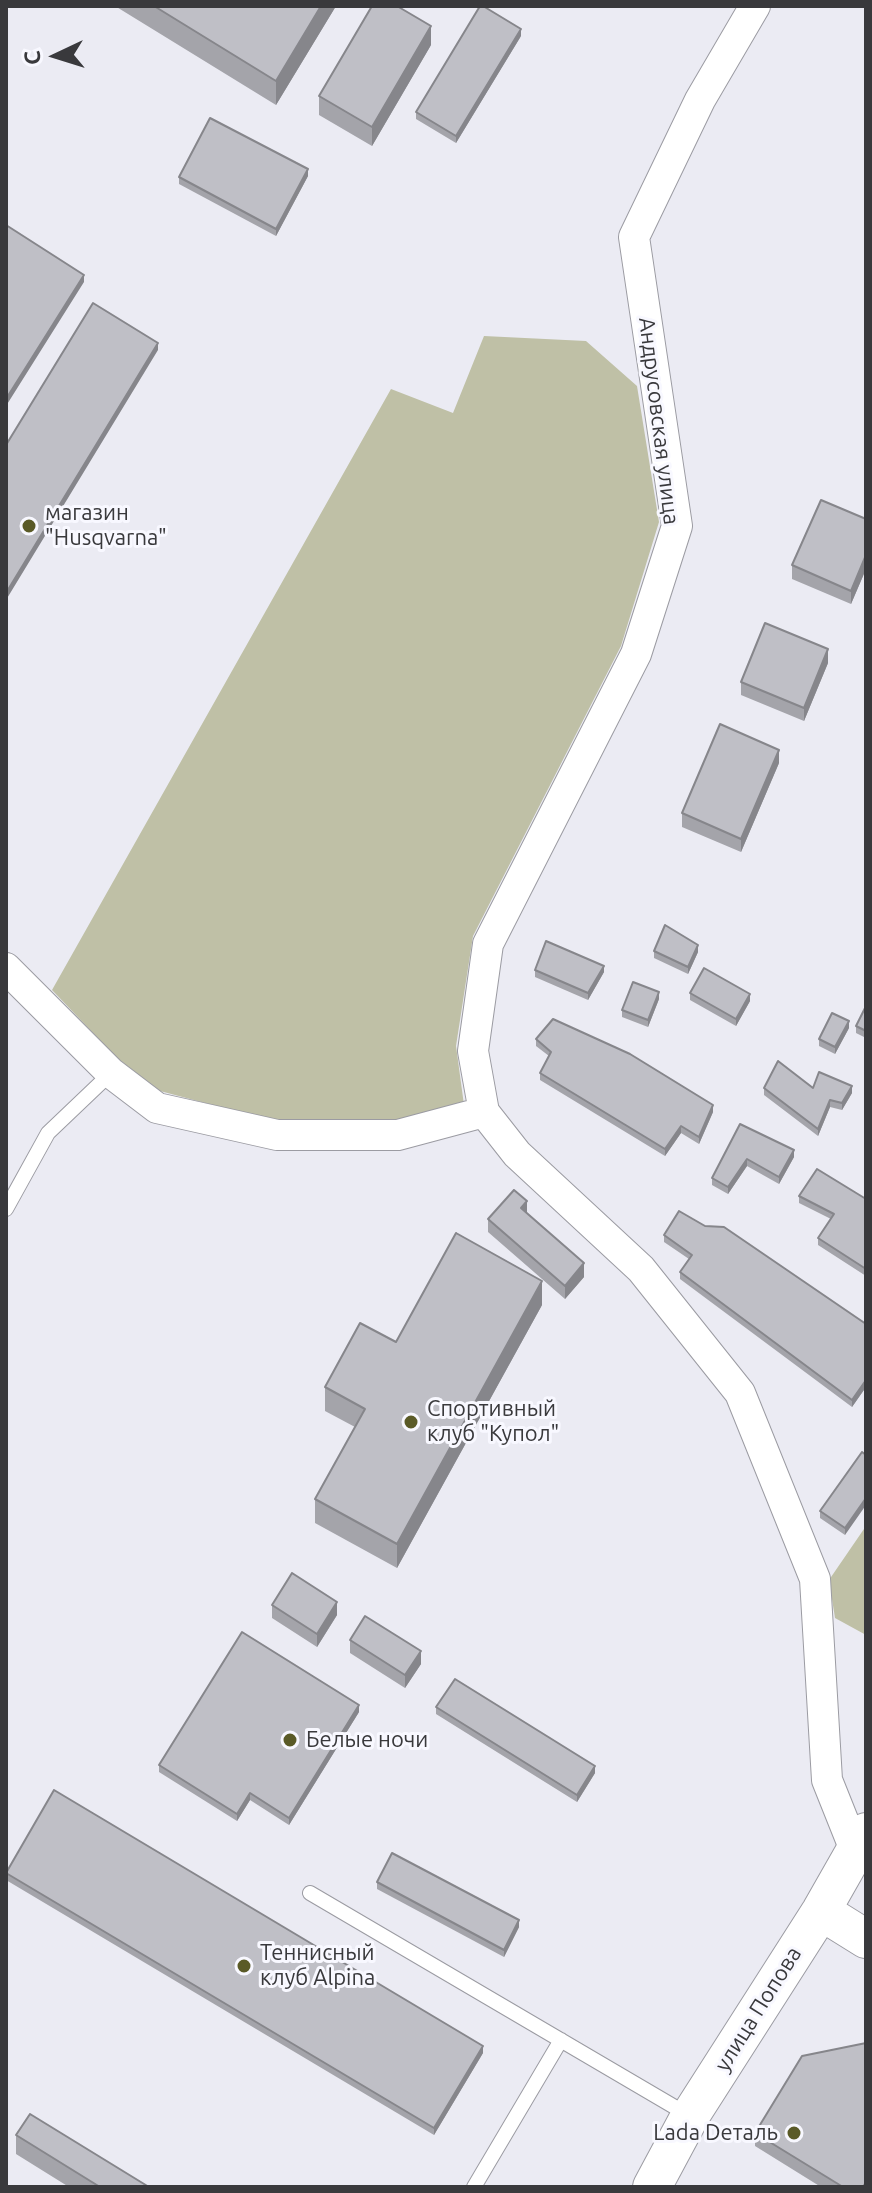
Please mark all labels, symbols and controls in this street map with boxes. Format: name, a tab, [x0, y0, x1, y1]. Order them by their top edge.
north arrow	[16, 16, 96, 96]
text: С	[19, 50, 45, 66]
street label: Андрусовская улица	[633, 316, 685, 526]
place label: магазин "Husqvarna"	[45, 500, 167, 552]
marker: магазин "Husqvarna"	[20, 517, 38, 535]
place label: Спортивный клуб "Купол"	[427, 1396, 559, 1448]
marker: Спортивный клуб "Купол"	[402, 1413, 420, 1431]
place label: Белые ночи	[306, 1727, 428, 1753]
marker: Белые ночи	[281, 1731, 299, 1749]
place label: Теннисный клуб Alpina	[260, 1940, 375, 1992]
street label: улица Попова	[709, 1942, 807, 2076]
marker: Теннисный клуб Alpina	[235, 1957, 253, 1975]
place label: Lada Dеталь	[653, 2120, 778, 2146]
marker: Lada Dеталь	[785, 2124, 803, 2142]

